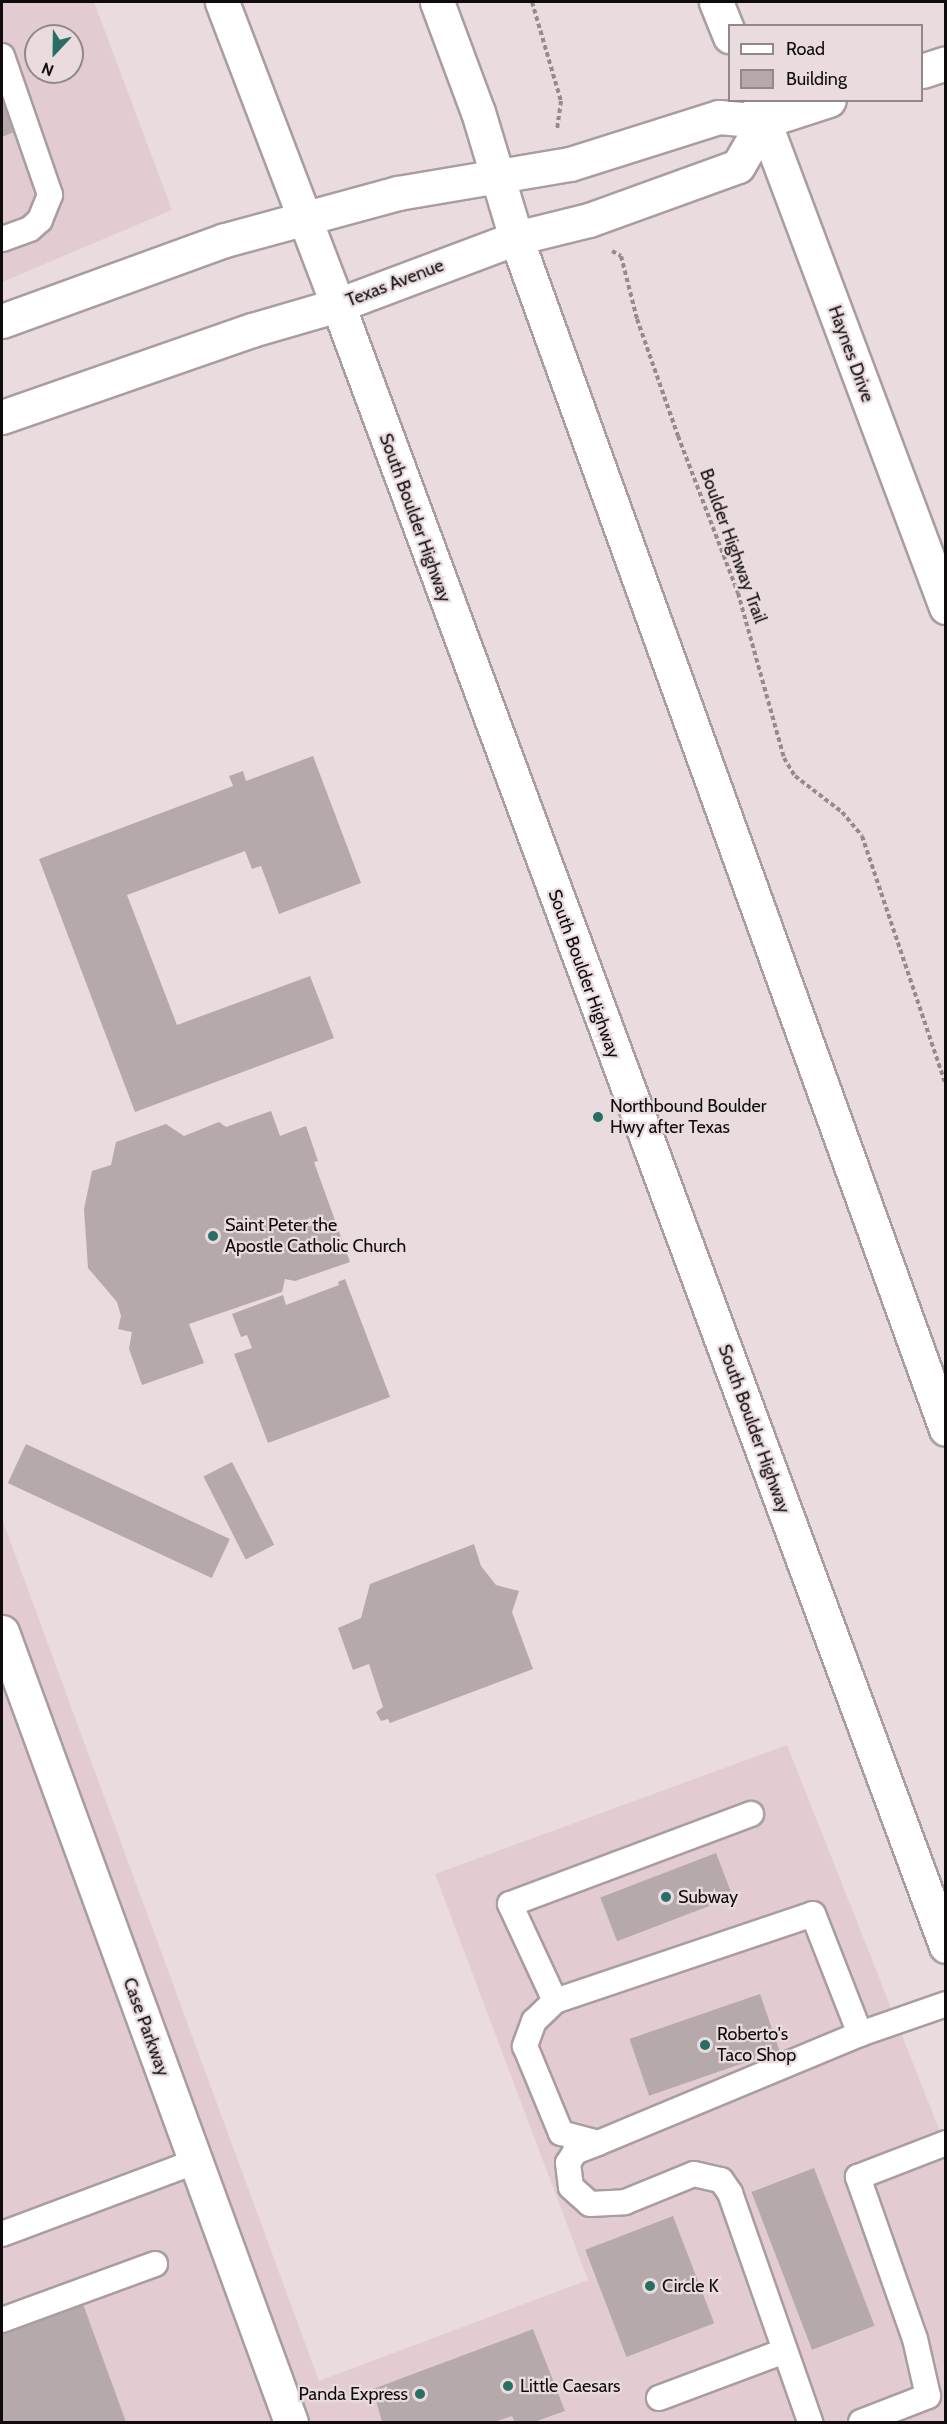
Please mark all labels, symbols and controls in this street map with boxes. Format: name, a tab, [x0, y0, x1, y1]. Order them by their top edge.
north arrow	[24, 24, 84, 84]
legend	[728, 24, 923, 102]
text: Road	[786, 38, 825, 60]
text: N	[39, 58, 57, 80]
text: Building	[786, 68, 847, 90]
street label: Texas Avenue	[343, 254, 447, 312]
street label: Haynes Drive	[824, 303, 878, 405]
street label: South Boulder Highway	[374, 431, 456, 605]
street label: Boulder Highway Trail	[695, 466, 771, 626]
street label: South Boulder Highway	[543, 887, 625, 1061]
place label: Northbound Boulder Hwy after Texas	[610, 1096, 766, 1138]
marker: Northbound Boulder Hwy after Texas	[591, 1110, 605, 1124]
place label: Saint Peter the Apostle Catholic Church	[225, 1215, 406, 1258]
marker: Saint Peter the Apostle Catholic Church	[206, 1229, 220, 1243]
street label: South Boulder Highway	[713, 1342, 795, 1516]
place label: Subway	[678, 1886, 738, 1908]
marker: Subway	[659, 1890, 673, 1904]
street label: Case Parkway	[118, 1975, 174, 2079]
place label: Roberto's Taco Shop	[717, 2024, 796, 2066]
marker: Roberto's Taco Shop	[698, 2038, 712, 2052]
place label: Circle K	[662, 2275, 719, 2297]
marker: Circle K	[643, 2279, 657, 2293]
place label: Little Caesars	[520, 2375, 621, 2397]
marker: Little Caesars	[501, 2379, 515, 2393]
place label: Panda Express	[298, 2383, 408, 2405]
marker: Panda Express	[413, 2387, 427, 2401]

